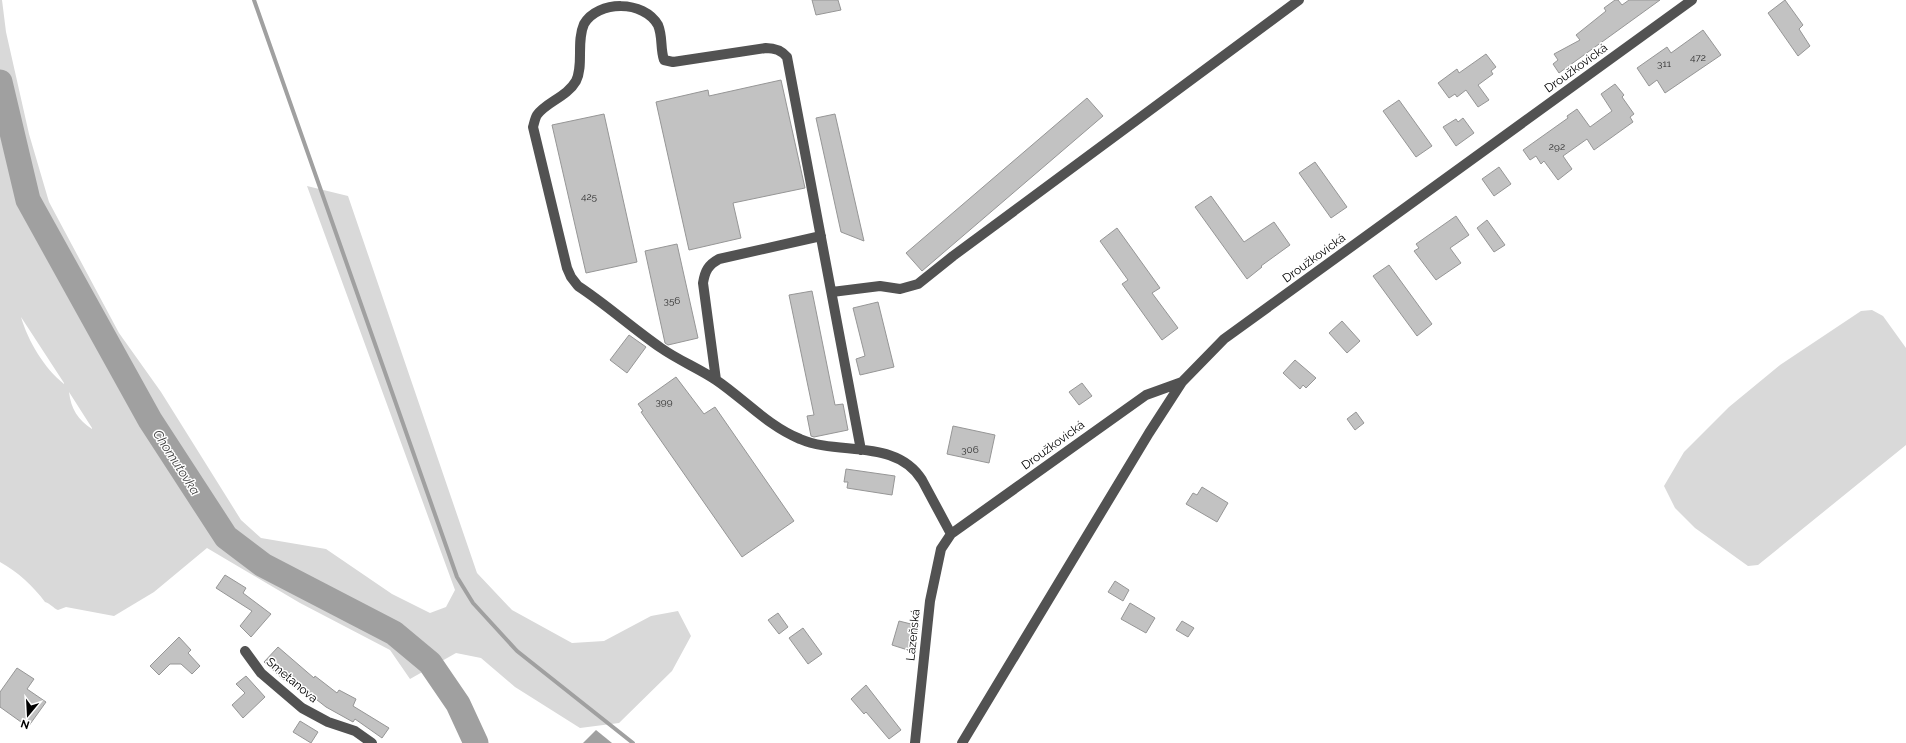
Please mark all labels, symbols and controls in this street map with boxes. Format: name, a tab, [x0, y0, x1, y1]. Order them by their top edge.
street label: Droužkovická	[1542, 41, 1610, 95]
house number: 472	[1690, 52, 1706, 63]
house number: 311	[1657, 58, 1672, 69]
house number: 292	[1549, 141, 1565, 152]
house number: 425	[581, 191, 598, 202]
street label: Droužkovická	[1280, 231, 1348, 285]
house number: 356	[664, 295, 680, 306]
house number: 399	[655, 396, 673, 407]
street label: Droužkovická	[1019, 418, 1087, 472]
water label: Chomutovka	[150, 427, 203, 498]
house number: 306	[961, 444, 979, 455]
street label: Lázeňská	[903, 608, 923, 662]
street label: Smetanova	[264, 655, 320, 705]
north arrow	[8, 695, 48, 735]
text: N	[19, 717, 31, 732]

